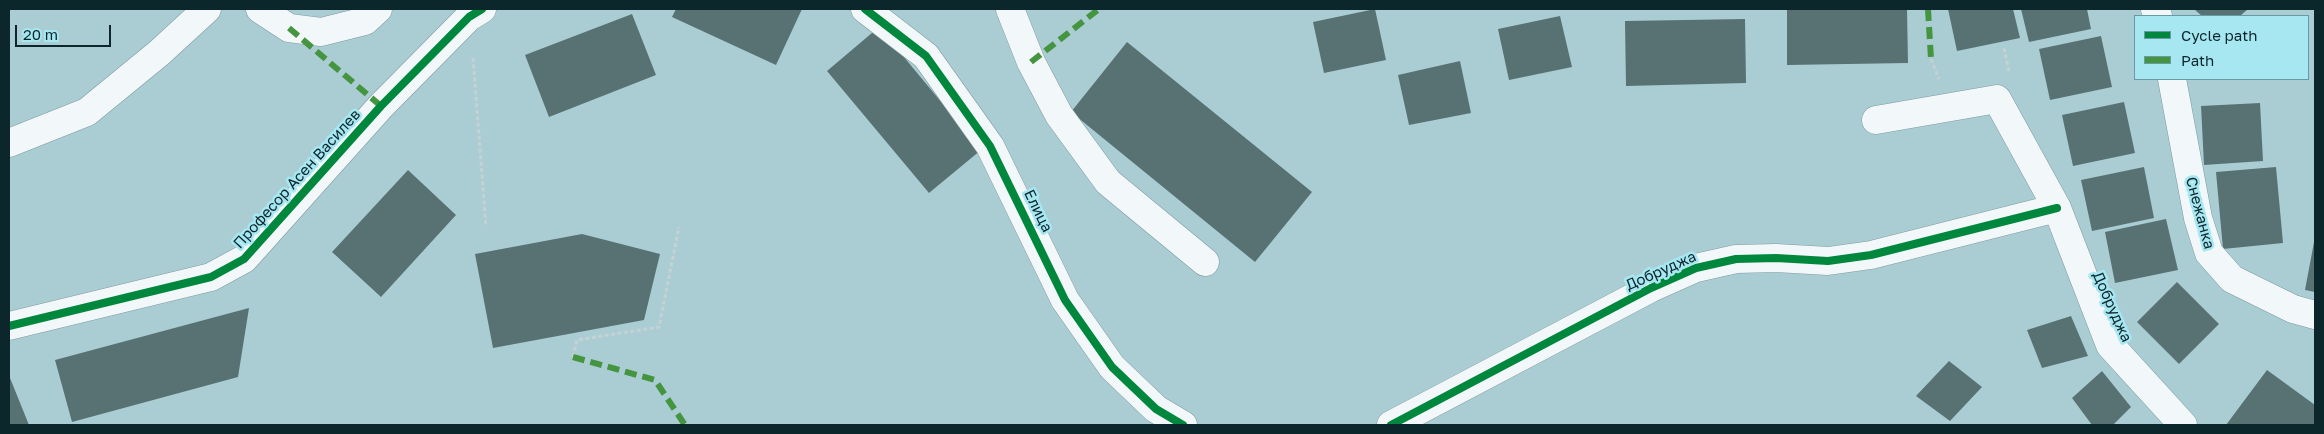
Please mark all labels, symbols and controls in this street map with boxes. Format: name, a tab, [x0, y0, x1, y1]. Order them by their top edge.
scale bar	[18, 15, 114, 47]
legend	[2134, 15, 2309, 80]
text: 20 m	[23, 25, 58, 43]
text: Cycle path	[2181, 26, 2257, 44]
text: Path	[2181, 51, 2214, 69]
street label: Професор Асен Василев	[230, 106, 364, 252]
street label: Снежанка	[2182, 175, 2218, 251]
street label: Елица	[1020, 187, 1056, 235]
street label: Добруджа	[1623, 247, 1699, 295]
street label: Добруджа	[2088, 269, 2136, 345]

